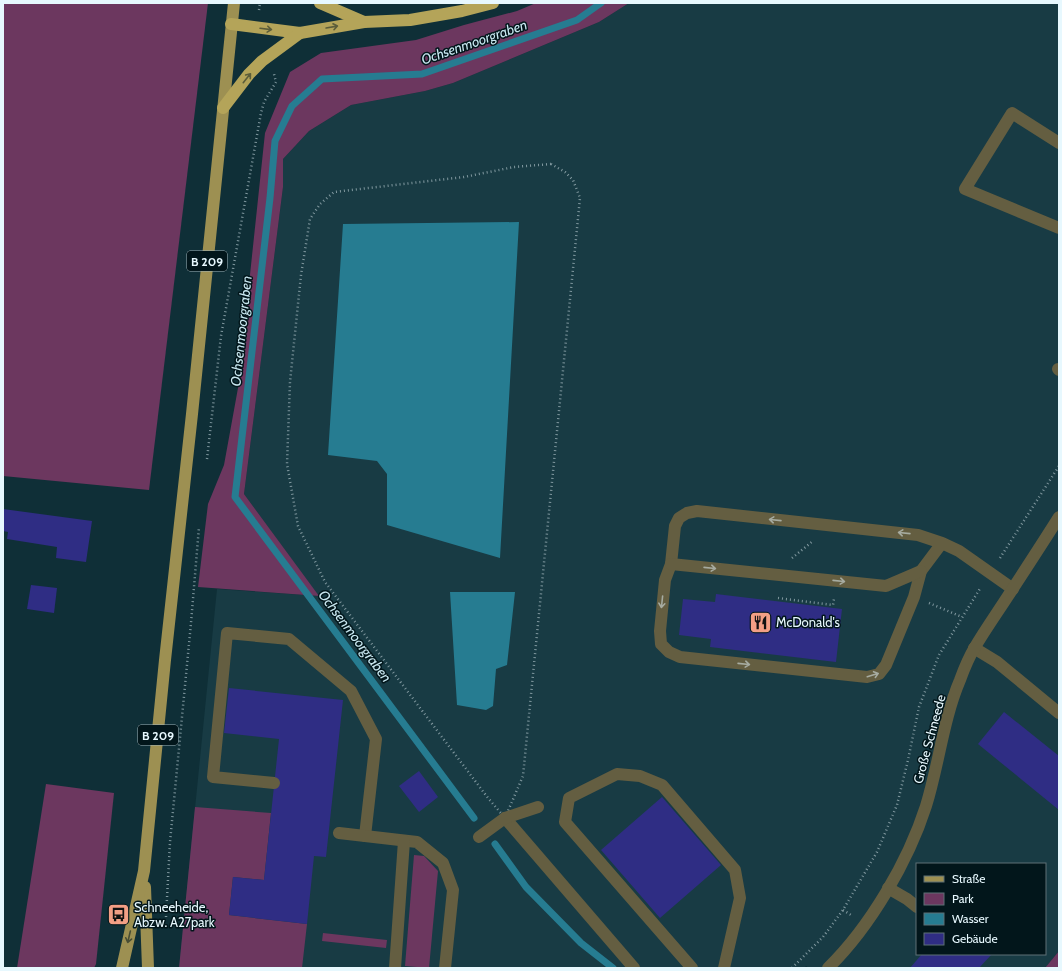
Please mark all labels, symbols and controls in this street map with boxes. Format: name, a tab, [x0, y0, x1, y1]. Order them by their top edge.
water label: Ochsenmoorgraben	[419, 15, 529, 69]
one-way arrow	[325, 23, 338, 31]
one-way arrow	[259, 25, 272, 32]
one-way arrow	[242, 72, 251, 83]
road number: B 209	[187, 251, 227, 271]
water label: Ochsenmoorgraben	[226, 275, 256, 387]
one-way arrow	[769, 516, 782, 523]
one-way arrow	[898, 530, 911, 537]
one-way arrow	[703, 564, 716, 572]
one-way arrow	[832, 577, 845, 585]
water label: Ochsenmoorgraben	[314, 586, 396, 686]
one-way arrow	[659, 595, 666, 608]
restaurant icon: McDonald's	[748, 609, 774, 635]
place label: McDonald's	[776, 614, 841, 630]
one-way arrow	[737, 660, 750, 668]
one-way arrow	[866, 671, 879, 678]
street label: Große Schneede	[909, 692, 949, 785]
road number: B 209	[138, 725, 178, 745]
legend	[916, 863, 1046, 955]
text: Straße	[952, 871, 985, 886]
text: Park	[952, 891, 974, 906]
place label: Schneeheide, Abzw. A27park	[134, 899, 215, 930]
bus stop icon: Schneeheide, Abzw. A27park	[105, 901, 131, 927]
text: Wasser	[952, 911, 989, 926]
one-way arrow	[125, 930, 132, 943]
text: Gebäude	[952, 931, 998, 946]

